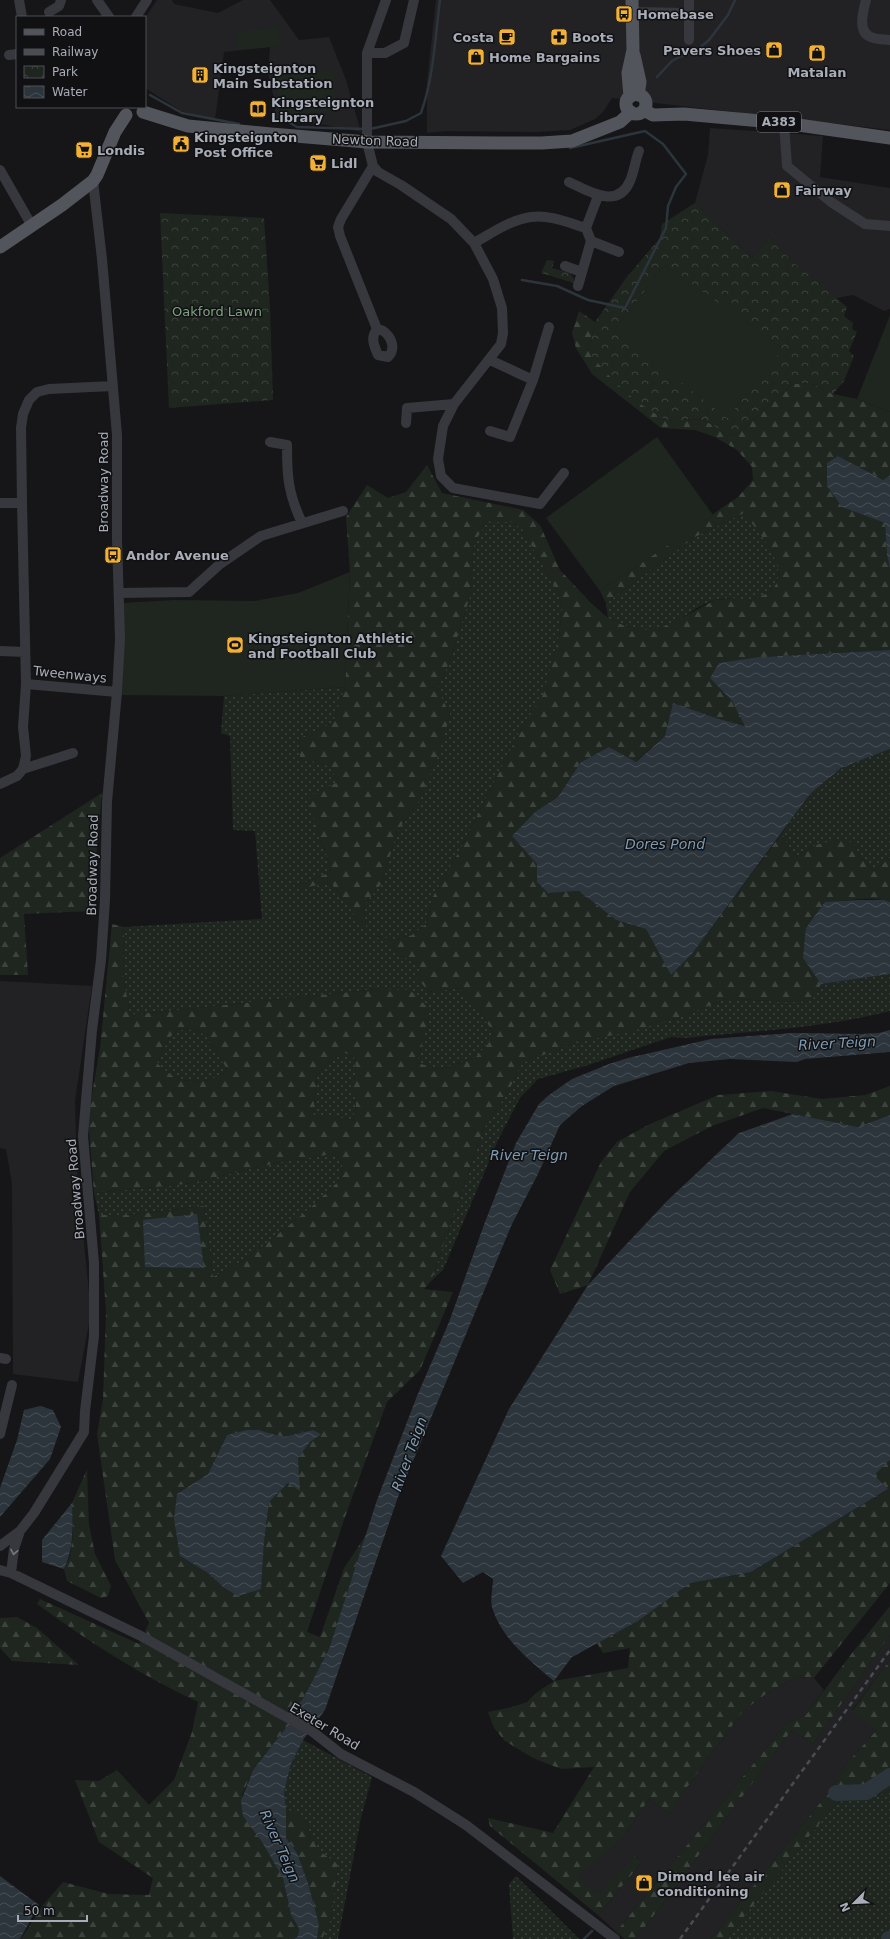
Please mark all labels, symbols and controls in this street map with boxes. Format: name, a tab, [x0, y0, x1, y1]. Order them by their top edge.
bus stop icon: Homebase	[614, 4, 634, 24]
place label: Homebase	[637, 7, 714, 22]
legend	[16, 16, 146, 108]
text: Road	[52, 25, 82, 39]
cafe icon: Costa	[497, 27, 517, 47]
pharmacy icon: Boots	[549, 27, 569, 47]
place label: Costa	[453, 30, 494, 45]
place label: Boots	[572, 30, 614, 45]
shop icon: Pavers Shoes	[764, 40, 784, 60]
place label: Pavers Shoes	[663, 43, 761, 58]
shop icon: Matalan	[807, 43, 827, 63]
text: Railway	[52, 45, 98, 59]
shop icon: Home Bargains	[466, 47, 486, 67]
place label: Home Bargains	[489, 50, 601, 65]
place label: Kingsteignton Main Substation	[213, 61, 332, 91]
text: Park	[52, 65, 78, 79]
building icon: Kingsteignton Main Substation	[190, 65, 210, 85]
place label: Matalan	[787, 65, 847, 80]
text: Water	[52, 85, 88, 99]
place label: Kingsteignton Library	[271, 95, 374, 125]
library icon: Kingsteignton Library	[248, 99, 268, 119]
road number: A383	[757, 112, 801, 132]
place label: Kingsteignton Post Office	[194, 130, 297, 160]
street label: Newton Road	[332, 131, 418, 150]
public building icon: Kingsteignton Post Office	[171, 134, 191, 154]
supermarket icon: Londis	[74, 140, 94, 160]
place label: Londis	[97, 143, 145, 158]
supermarket icon: Lidl	[308, 153, 328, 173]
place label: Lidl	[331, 156, 358, 171]
shop icon: Fairway	[772, 180, 792, 200]
place label: Fairway	[795, 183, 852, 198]
park label: Oakford Lawn	[172, 304, 262, 319]
street label: Broadway Road	[96, 431, 111, 533]
bus stop icon: Andor Avenue	[103, 545, 123, 565]
place label: Andor Avenue	[126, 548, 229, 563]
place label: Kingsteignton Athletic and Football Club	[248, 631, 413, 661]
sports icon: Kingsteignton Athletic and Football Club	[225, 635, 245, 655]
street label: Tweenways	[32, 663, 108, 686]
street label: Broadway Road	[84, 814, 101, 916]
water label: Dores Pond	[625, 836, 705, 852]
water label: River Teign	[798, 1033, 876, 1053]
street label: Broadway Road	[64, 1138, 87, 1240]
water label: River Teign	[490, 1147, 568, 1163]
water label: River Teign	[388, 1415, 430, 1493]
one-way arrow	[10, 1548, 19, 1555]
street label: Exeter Road	[287, 1700, 362, 1753]
water label: River Teign	[257, 1807, 303, 1885]
place label: Dimond lee air conditioning	[657, 1869, 765, 1899]
shop icon: Dimond lee air conditioning	[634, 1873, 654, 1893]
north arrow	[834, 1883, 874, 1923]
scale bar	[18, 1897, 87, 1923]
text: N	[838, 1900, 853, 1914]
text: 50 m	[24, 1904, 55, 1918]

